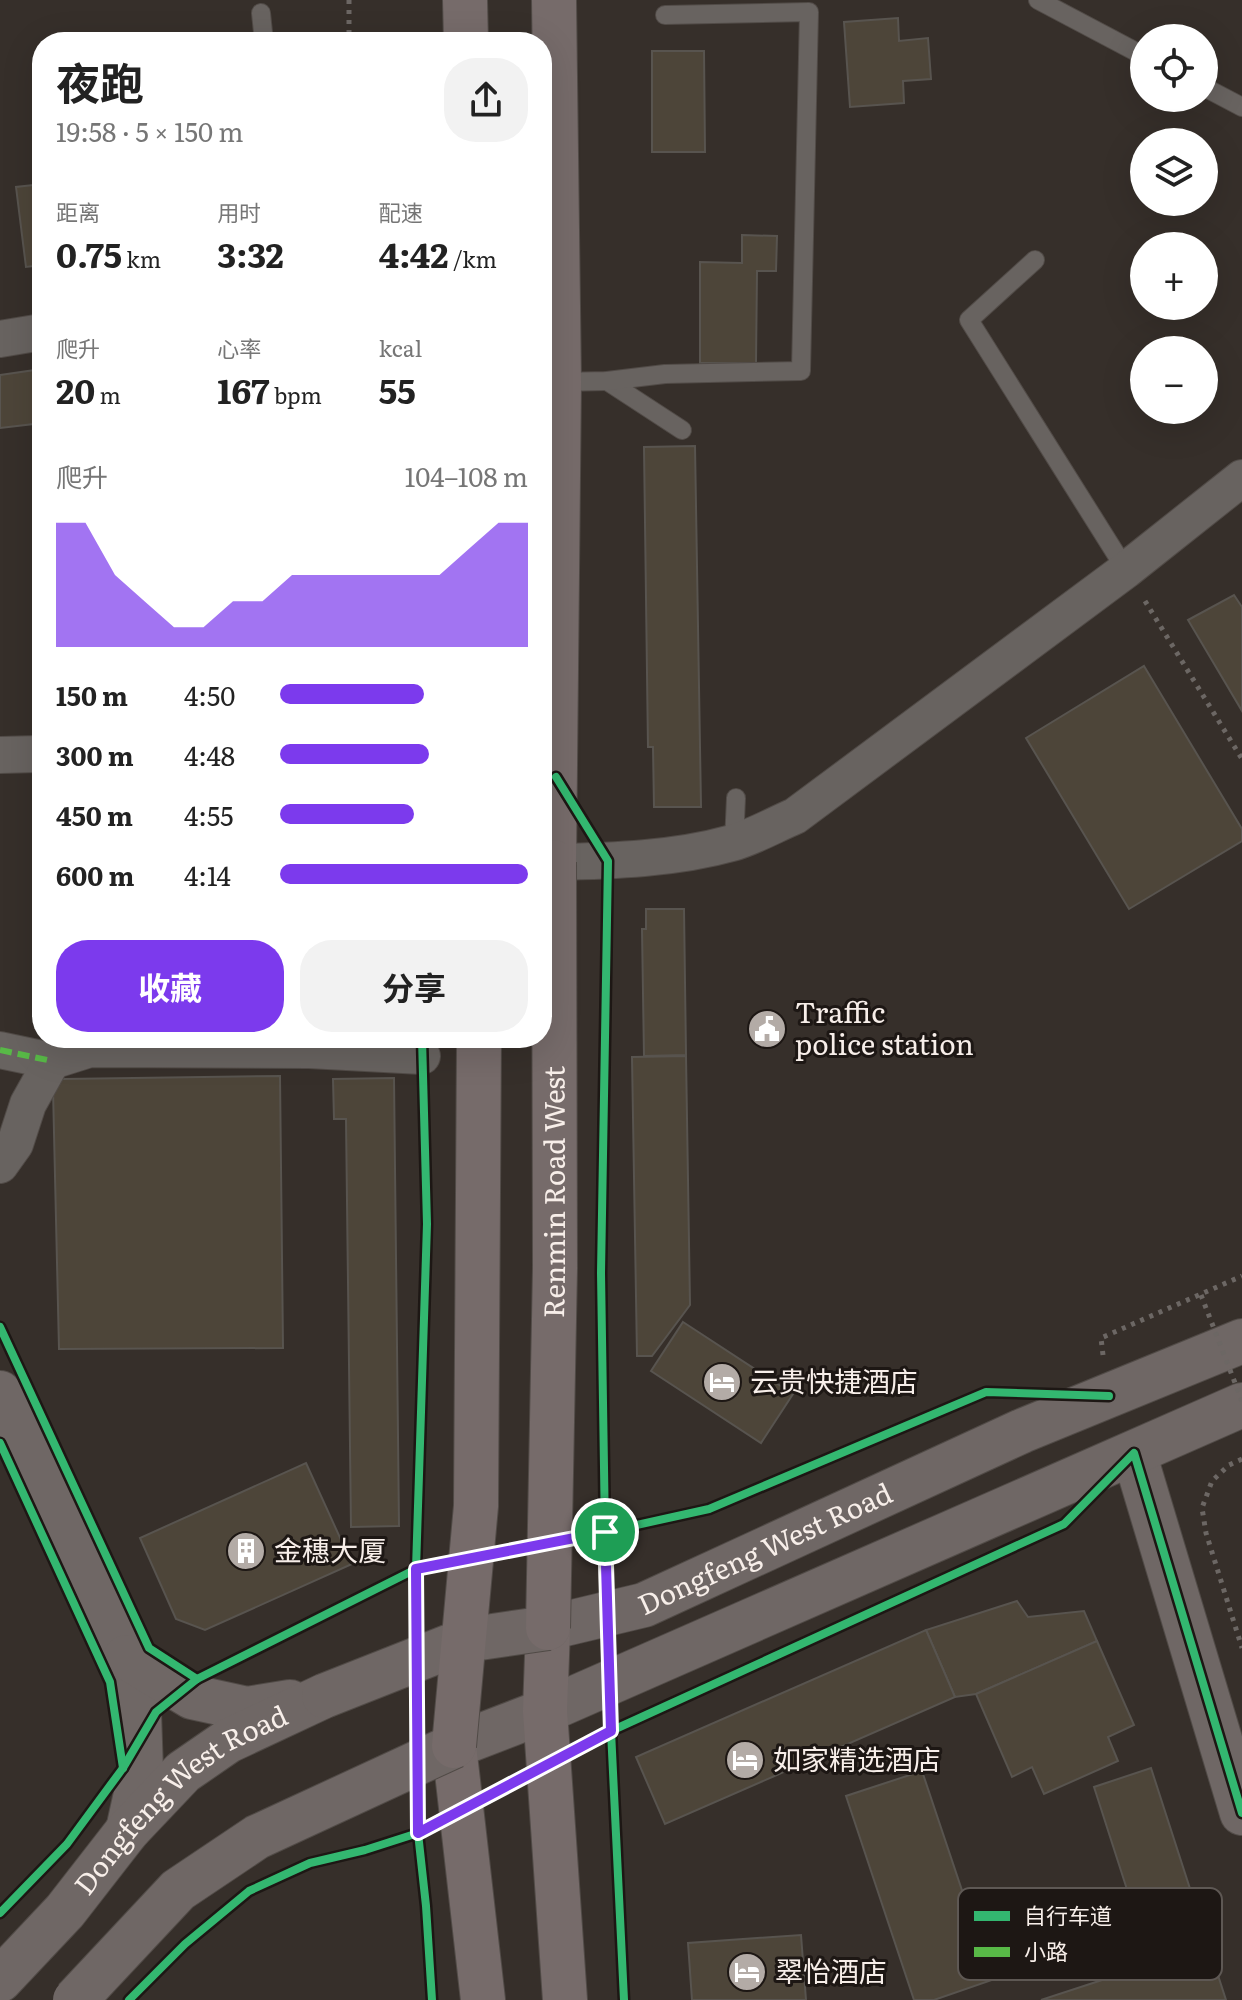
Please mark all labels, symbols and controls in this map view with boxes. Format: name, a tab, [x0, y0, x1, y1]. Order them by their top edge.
map controls	[1130, 24, 1218, 424]
button: locate	[1130, 24, 1218, 112]
text: 夜跑	[56, 48, 144, 114]
button: share	[444, 58, 528, 142]
text: 19:58 · 5 × 150 m	[56, 111, 243, 150]
button: layers	[1130, 128, 1218, 216]
text: 距离	[56, 195, 100, 228]
text: 用时	[217, 195, 261, 228]
text: 配速	[379, 195, 423, 228]
text: 0.75	[56, 228, 122, 278]
text: 3:32	[217, 228, 284, 278]
text: 4:42	[379, 228, 449, 278]
button: +	[1130, 232, 1218, 320]
text: km	[122, 242, 161, 275]
text: /km	[449, 242, 497, 275]
text: 爬升	[56, 331, 100, 364]
text: 心率	[217, 331, 261, 364]
text: kcal	[379, 331, 422, 364]
button: −	[1130, 336, 1218, 424]
text: 20	[56, 364, 95, 414]
text: 167	[217, 364, 270, 414]
text: 55	[379, 364, 416, 414]
text: m	[95, 378, 121, 411]
text: bpm	[270, 378, 322, 411]
text: 爬升	[56, 456, 108, 495]
text: 104–108 m	[405, 456, 528, 495]
text: 150 m	[56, 675, 128, 714]
text: 4:50	[184, 675, 235, 714]
text: 300 m	[56, 735, 134, 774]
text: 4:48	[184, 735, 235, 774]
text: 450 m	[56, 795, 133, 834]
text: 4:55	[184, 795, 233, 834]
text: 600 m	[56, 855, 134, 894]
text: 4:14	[184, 855, 231, 894]
button: 收藏	[56, 940, 284, 1032]
button: 分享	[300, 940, 528, 1032]
place label: Traffic police station	[795, 990, 974, 1064]
public building icon: Traffic police station	[746, 1008, 788, 1050]
street label: Renmin Road West	[531, 1065, 574, 1318]
place label: 云贵快捷酒店	[750, 1359, 918, 1401]
hotel icon: 云贵快捷酒店	[701, 1361, 743, 1403]
street label: Dongfeng West Road	[630, 1471, 898, 1624]
pin	[571, 1498, 639, 1566]
icon: arrive	[583, 1510, 627, 1554]
place label: 金穗大厦	[274, 1528, 386, 1570]
building icon: 金穗大厦	[225, 1530, 267, 1572]
street label: Dongfeng West Road	[62, 1693, 294, 1903]
place label: 如家精选酒店	[773, 1737, 941, 1779]
hotel icon: 如家精选酒店	[724, 1739, 766, 1781]
legend	[958, 1888, 1222, 1980]
text: 自行车道	[1024, 1898, 1112, 1931]
text: 小路	[1024, 1934, 1068, 1967]
place label: 翠怡酒店	[775, 1949, 887, 1991]
hotel icon: 翠怡酒店	[726, 1951, 768, 1993]

